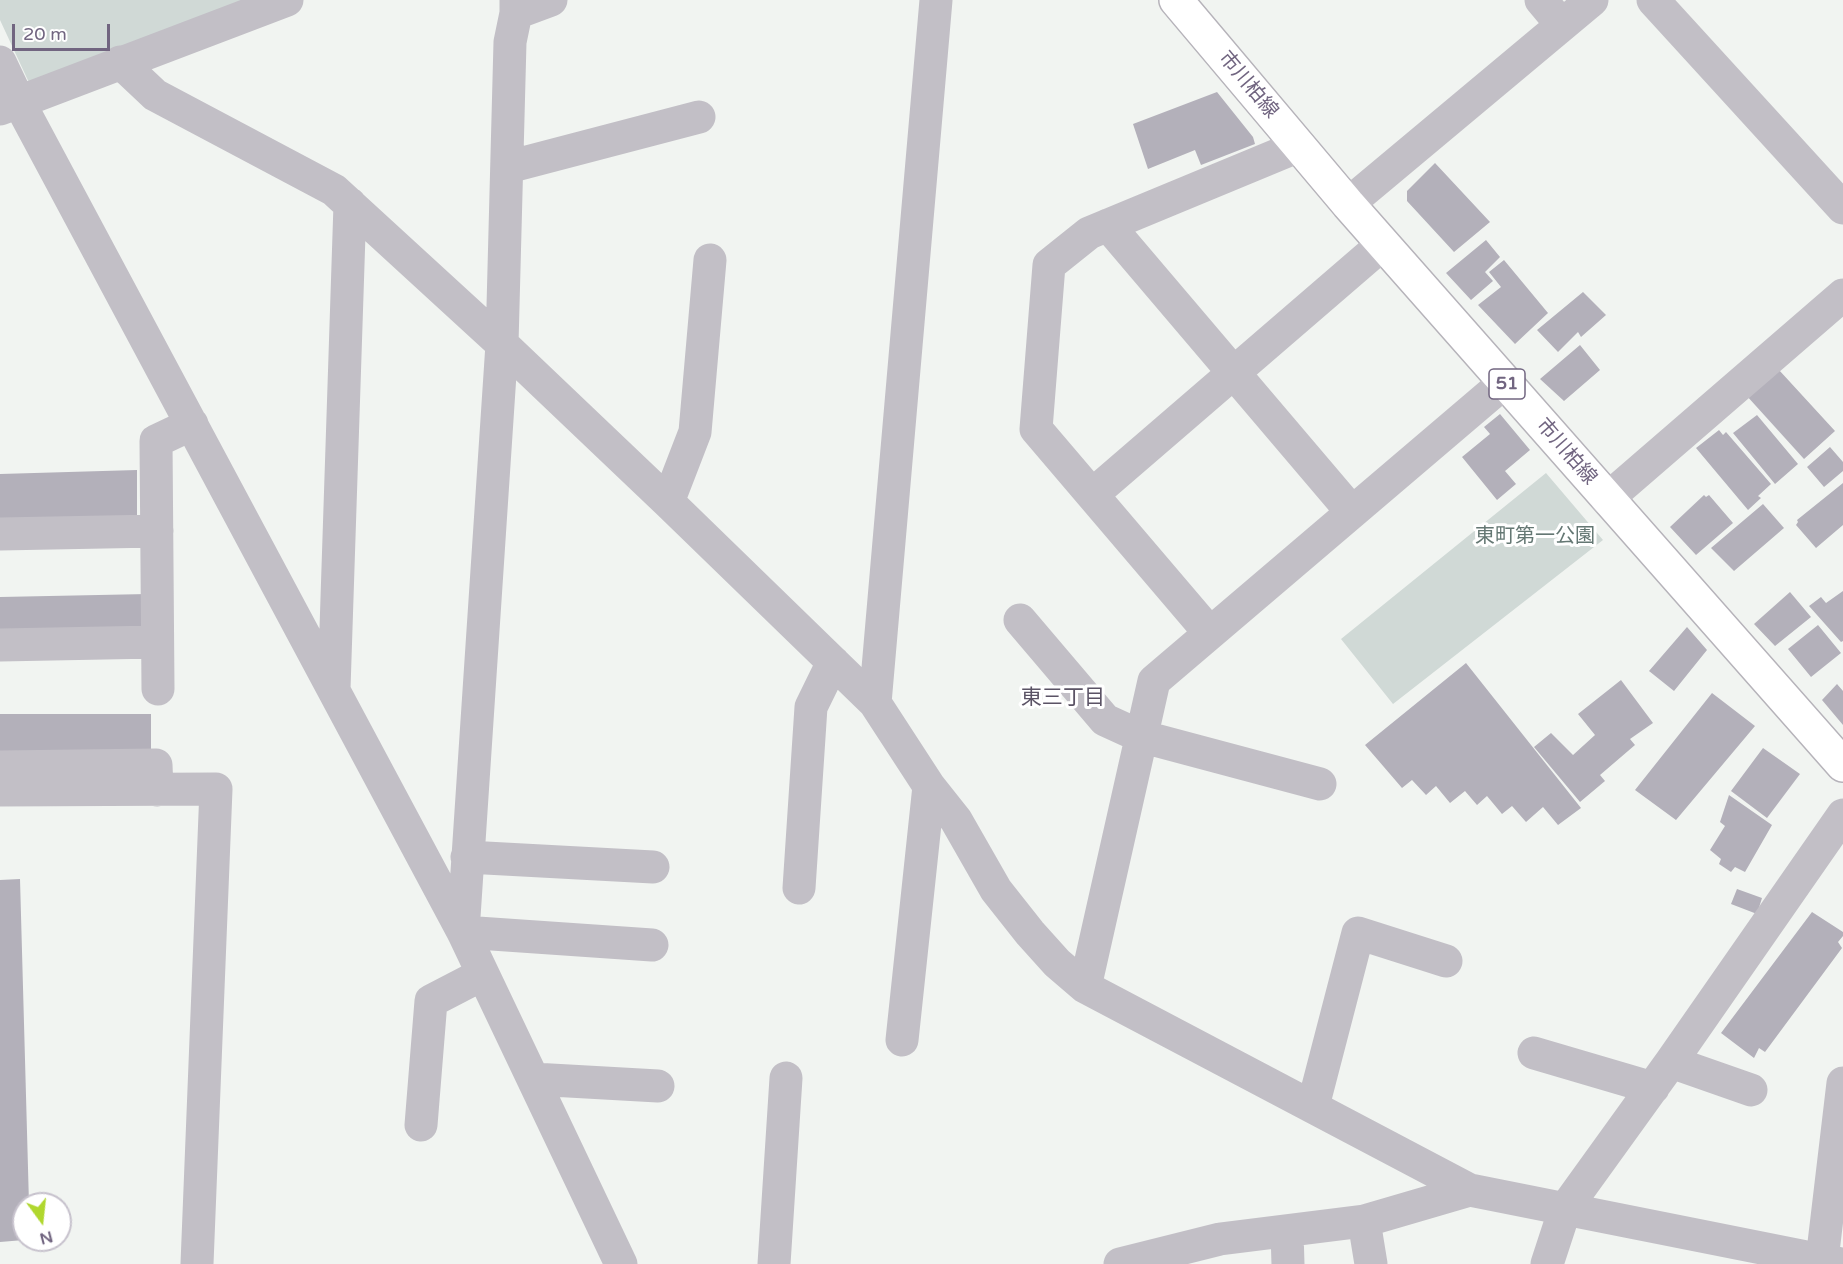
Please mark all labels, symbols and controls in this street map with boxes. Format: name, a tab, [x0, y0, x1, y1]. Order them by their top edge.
scale bar	[15, 12, 112, 50]
text: 20 m	[23, 23, 67, 45]
street label: 市川柏線	[1213, 47, 1283, 123]
road number: 51	[1489, 369, 1525, 399]
street label: 市川柏線	[1531, 414, 1601, 490]
park label: 東町第一公園	[1475, 525, 1595, 549]
district label: 東三丁目	[1021, 685, 1105, 711]
north arrow	[12, 1192, 72, 1252]
text: N	[37, 1226, 55, 1249]

